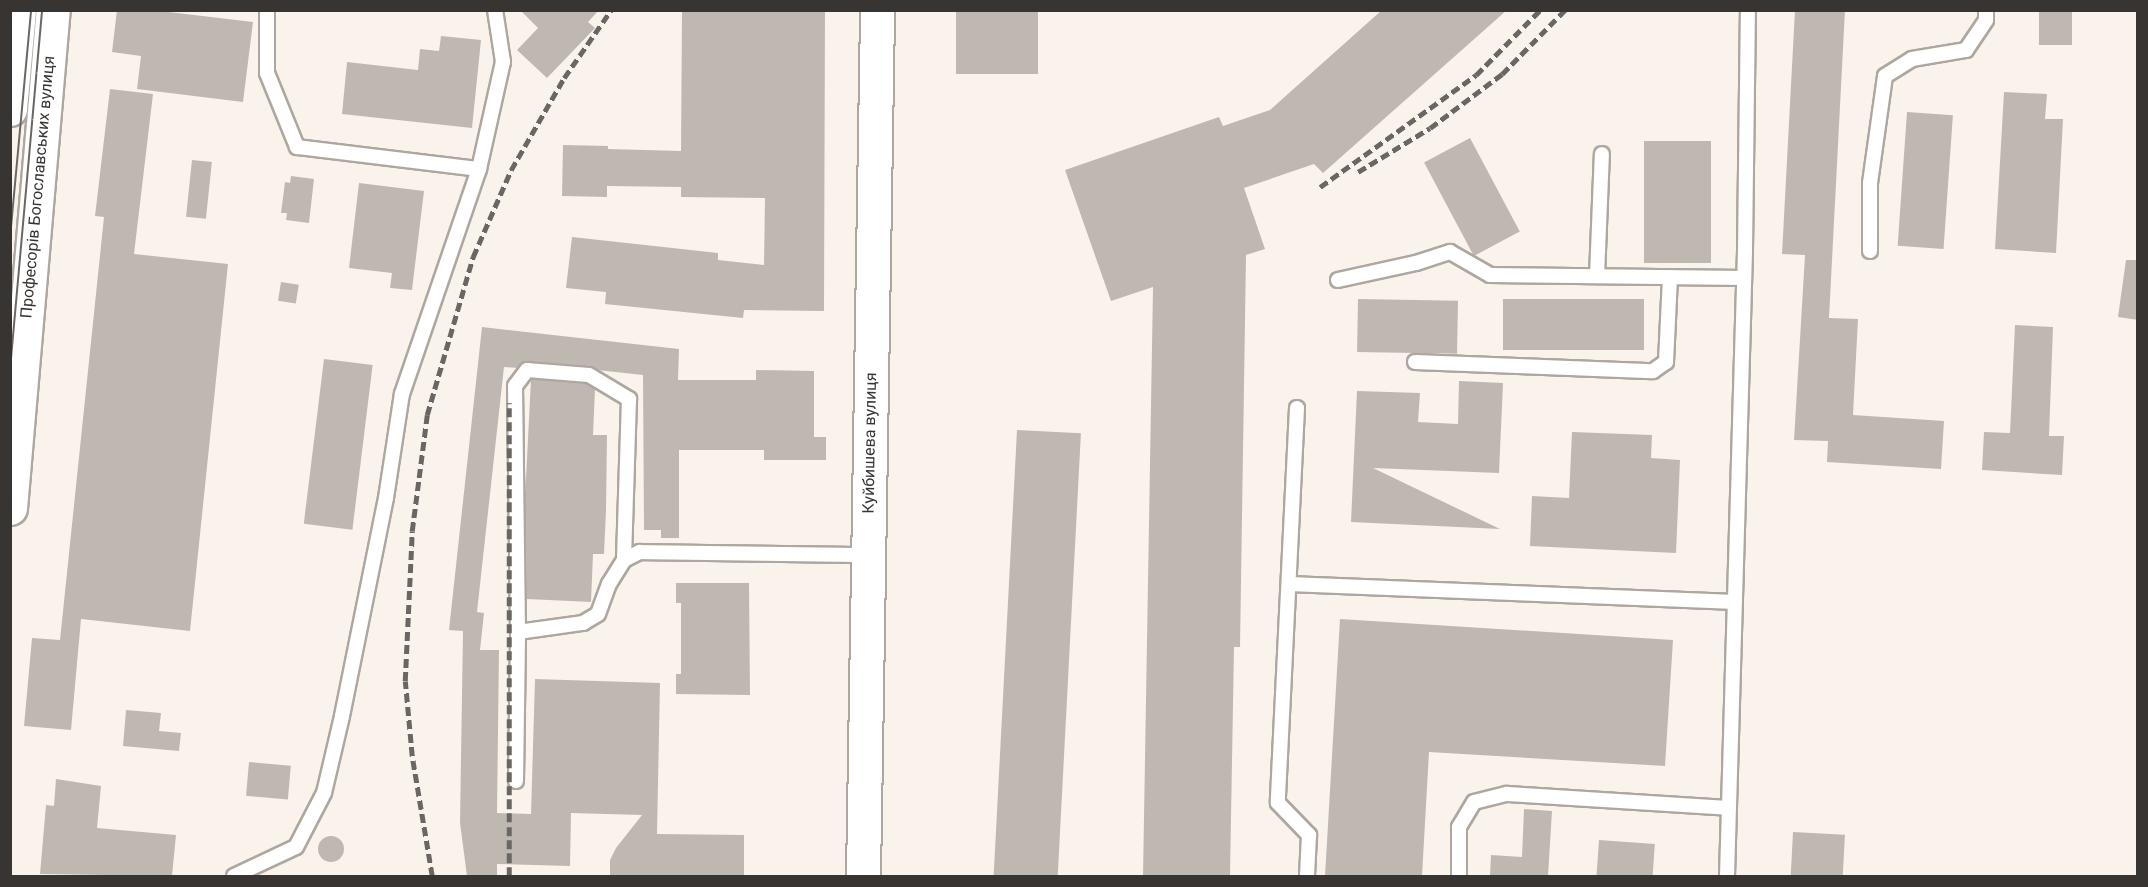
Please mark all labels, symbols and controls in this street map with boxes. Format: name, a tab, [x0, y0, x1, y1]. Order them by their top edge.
street label: Професорів Богославських вулиця	[17, 55, 59, 319]
street label: Куйбишева вулиця	[859, 372, 881, 514]

